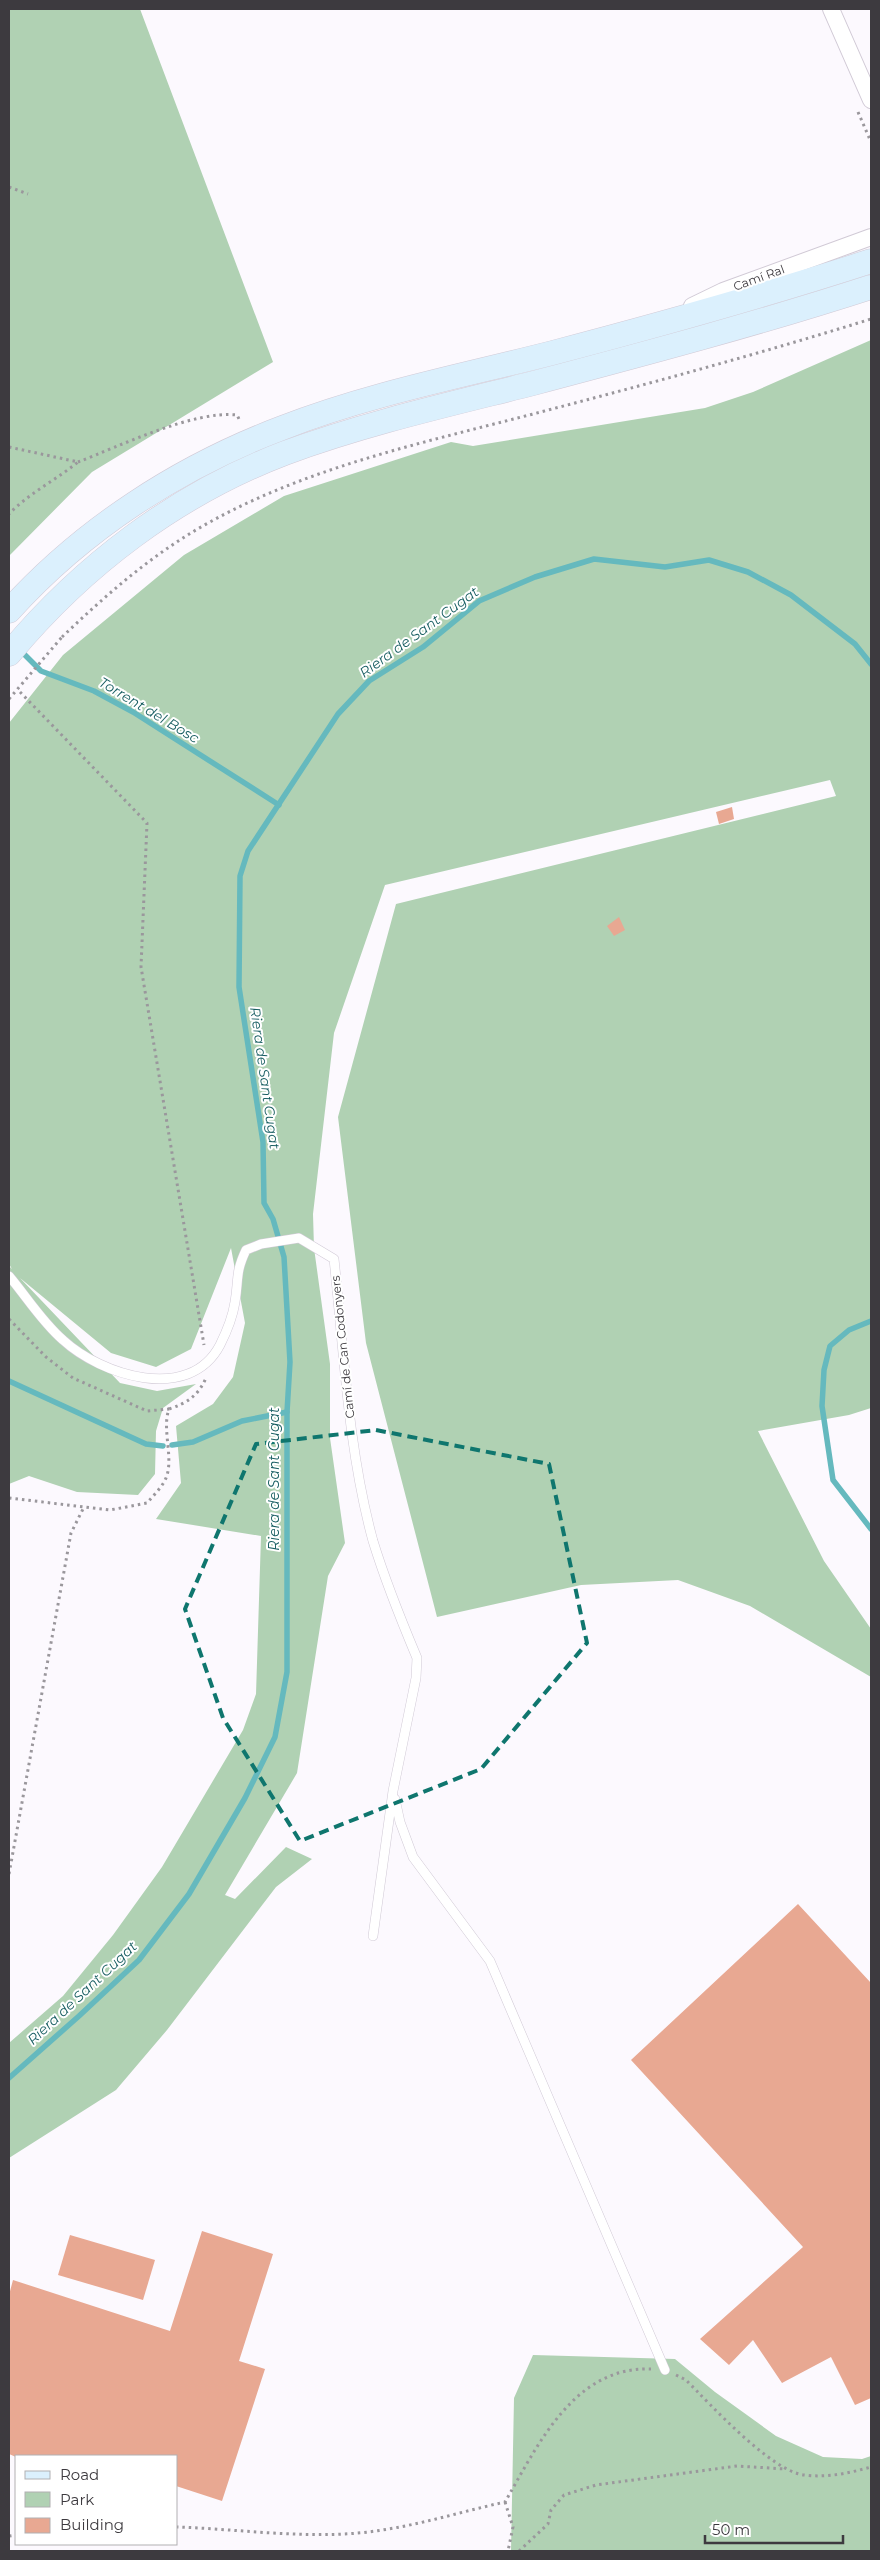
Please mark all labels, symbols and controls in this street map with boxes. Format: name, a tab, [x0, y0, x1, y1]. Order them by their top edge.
street label: Camí Ral	[731, 261, 787, 294]
water label: Riera de Sant Cugat	[356, 582, 483, 681]
water label: Torrent del Bosc	[96, 673, 202, 747]
water label: Riera de Sant Cugat	[246, 1006, 284, 1151]
street label: Camí de Can Codonyers	[328, 1275, 357, 1419]
water label: Riera de Sant Cugat	[265, 1407, 283, 1551]
water label: Riera de Sant Cugat	[23, 1937, 141, 2049]
legend	[15, 2455, 178, 2545]
text: Road	[60, 2465, 99, 2484]
text: Park	[60, 2490, 94, 2509]
scale bar	[705, 2512, 842, 2544]
text: Building	[60, 2515, 124, 2534]
text: 50 m	[712, 2520, 750, 2539]

